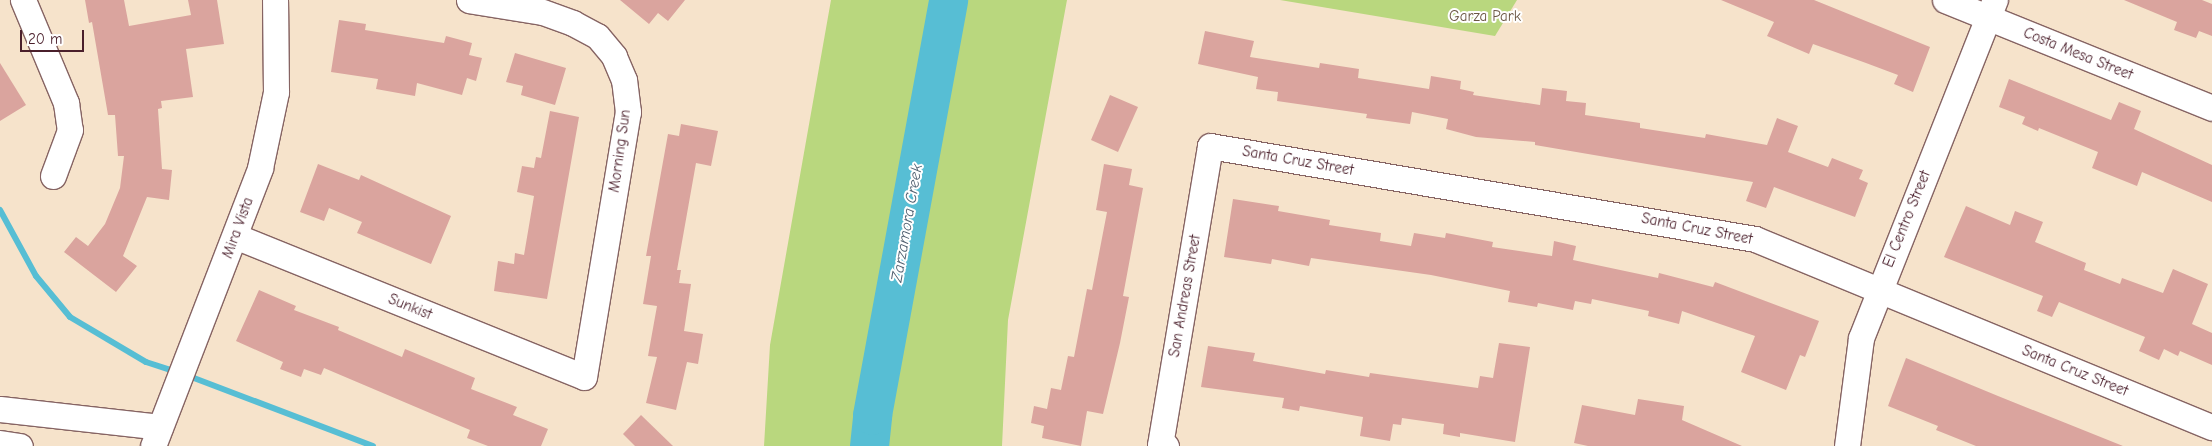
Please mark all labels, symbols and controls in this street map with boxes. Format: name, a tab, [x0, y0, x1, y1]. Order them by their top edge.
park label: Garza Park	[1449, 8, 1521, 26]
scale bar	[22, 20, 86, 52]
street label: Costa Mesa Street	[2021, 24, 2135, 84]
text: 20 m	[28, 30, 62, 48]
street label: Morning Sun	[605, 108, 635, 194]
street label: Santa Cruz Street	[1241, 142, 1355, 180]
water label: Zarzamora Creek	[887, 163, 927, 283]
street label: El Centro Street	[1879, 168, 1935, 270]
street label: Mira Vista	[219, 195, 257, 261]
street label: Santa Cruz Street	[1640, 209, 1754, 249]
street label: San Andreas Street	[1165, 233, 1205, 359]
street label: Sunkist	[386, 290, 434, 324]
street label: Santa Cruz Street	[2019, 342, 2131, 400]

